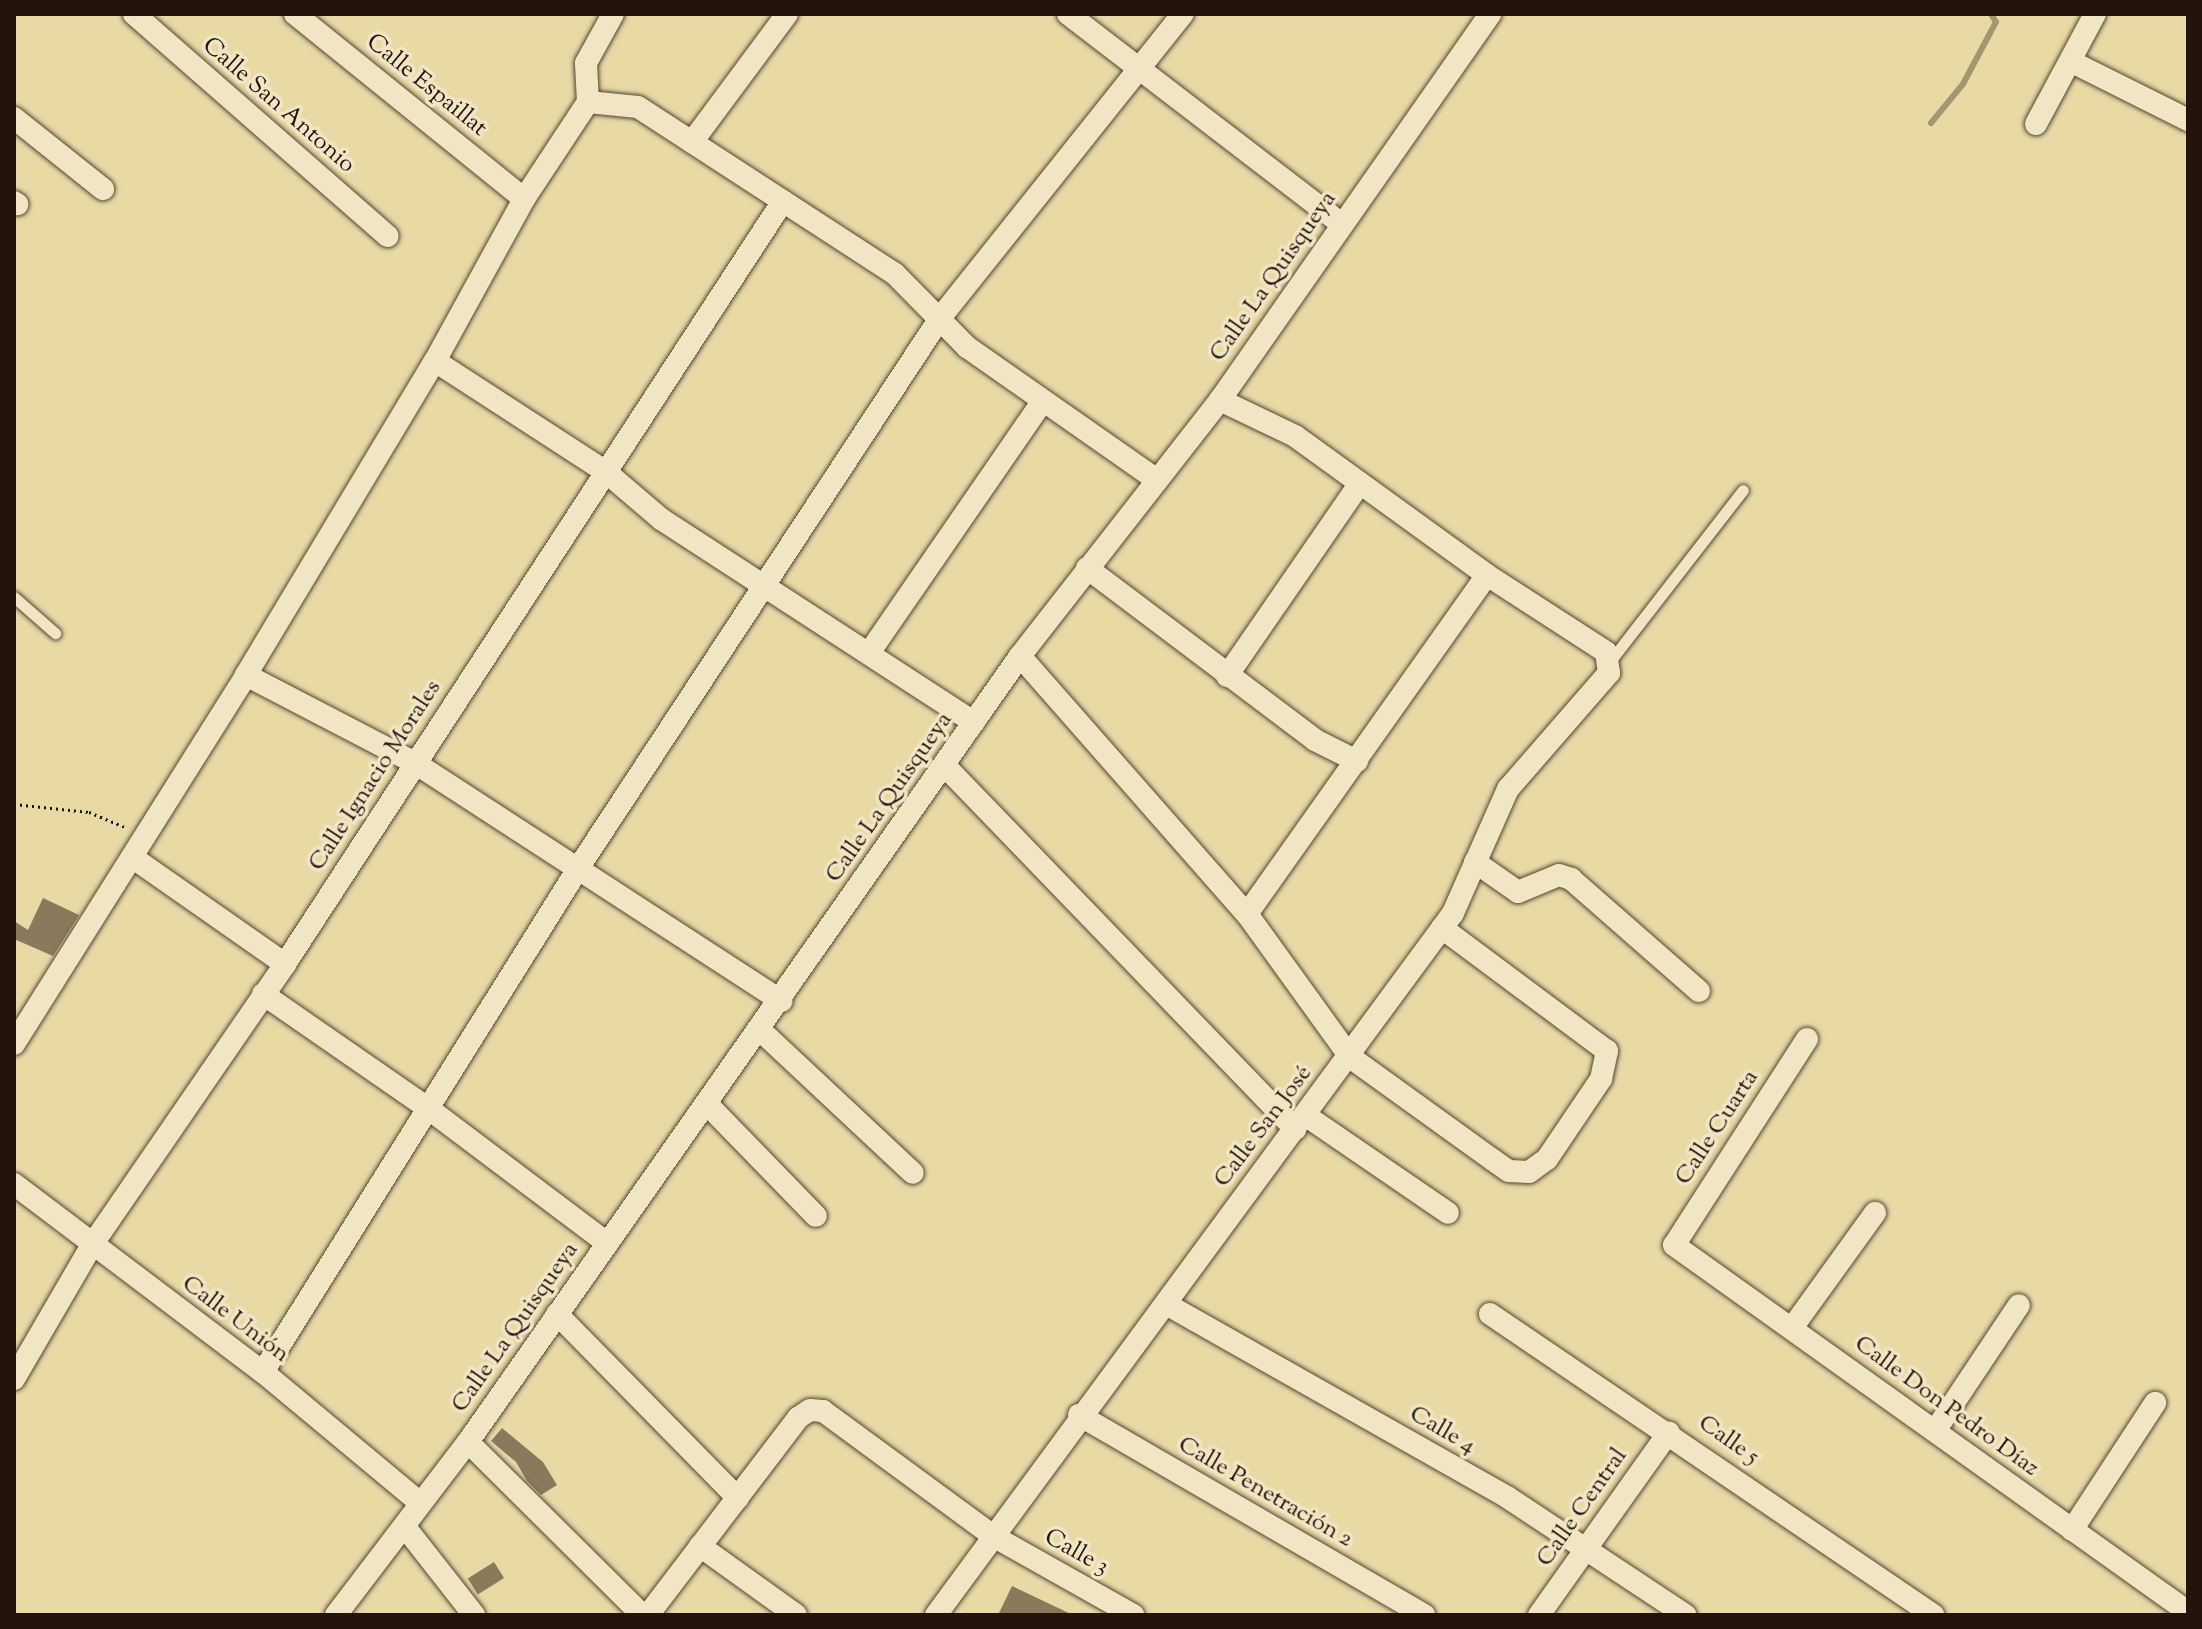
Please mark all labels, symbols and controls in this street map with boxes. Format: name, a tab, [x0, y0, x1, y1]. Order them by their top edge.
street label: Calle Espaillat	[360, 29, 492, 143]
street label: Calle San Antonio	[196, 32, 360, 180]
street label: Calle La Quisqueya	[1204, 186, 1344, 368]
street label: Calle Ignacio Morales	[304, 675, 448, 877]
street label: Calle La Quisqueya	[820, 707, 960, 889]
street label: Calle San José	[1209, 1060, 1319, 1194]
street label: Calle Cuarta	[1670, 1065, 1766, 1191]
street label: Calle La Quisqueya	[446, 1237, 586, 1419]
street label: Calle Unión	[176, 1270, 294, 1370]
street label: Calle Don Pedro Díaz	[1848, 1330, 2044, 1484]
street label: Calle 4	[1404, 1401, 1480, 1461]
street label: Calle 5	[1692, 1410, 1764, 1472]
street label: Calle Penetración 2	[1172, 1431, 1358, 1555]
street label: Calle Central	[1532, 1443, 1634, 1573]
street label: Calle 3	[1039, 1524, 1113, 1582]

